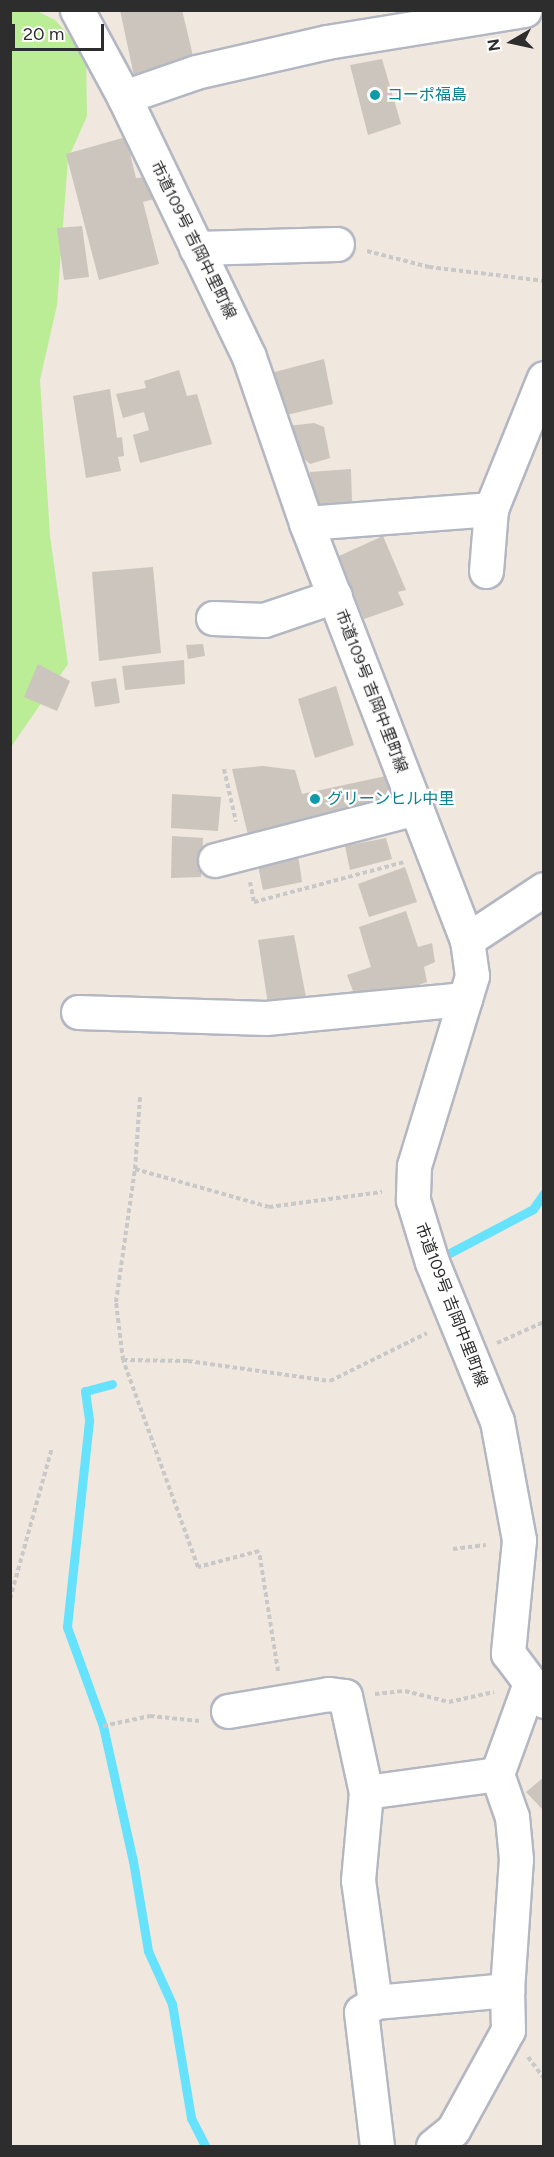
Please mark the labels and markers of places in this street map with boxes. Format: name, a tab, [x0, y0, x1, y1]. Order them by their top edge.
place label: コーポ福島	[387, 85, 467, 105]
marker: コーポ福島	[368, 88, 382, 102]
place label: グリーンヒル中里	[327, 789, 455, 809]
marker: グリーンヒル中里	[308, 792, 322, 806]

